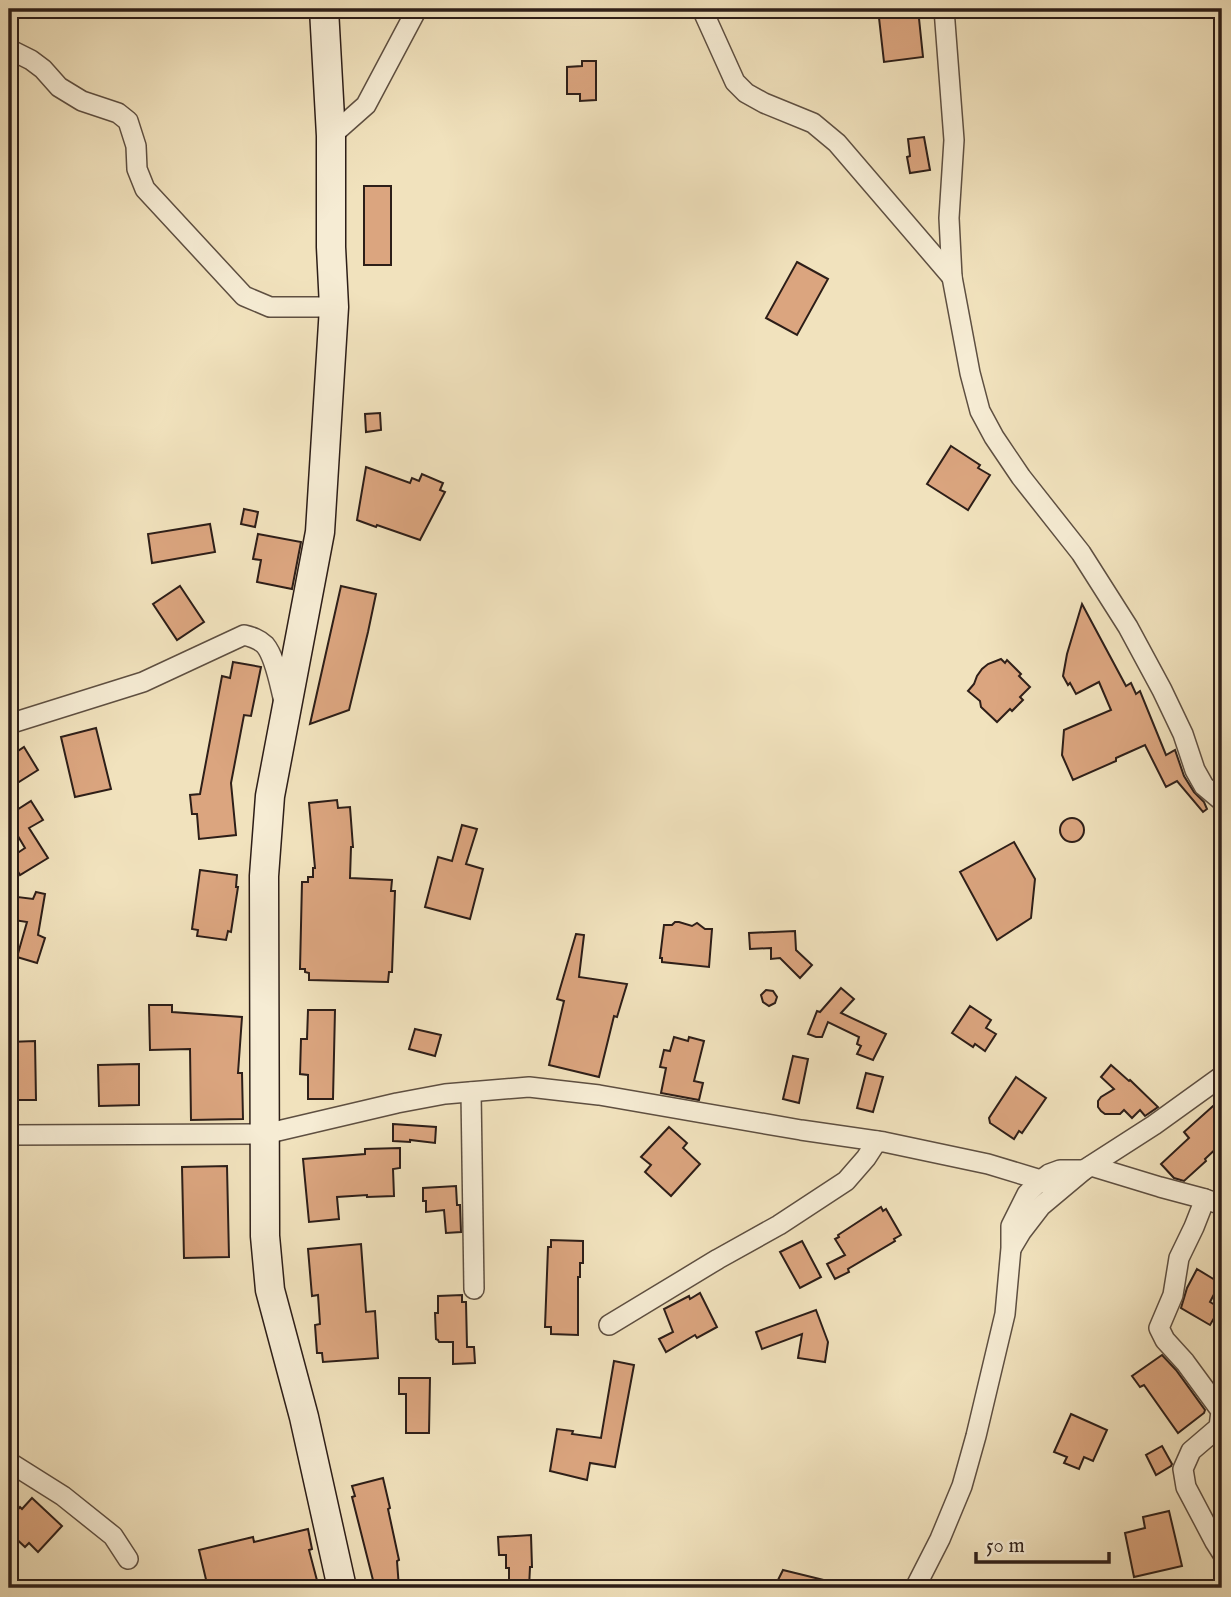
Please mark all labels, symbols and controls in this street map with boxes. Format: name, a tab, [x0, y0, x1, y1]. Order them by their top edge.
scale bar	[976, 1520, 1108, 1564]
text: 50 m	[986, 1533, 1025, 1560]

